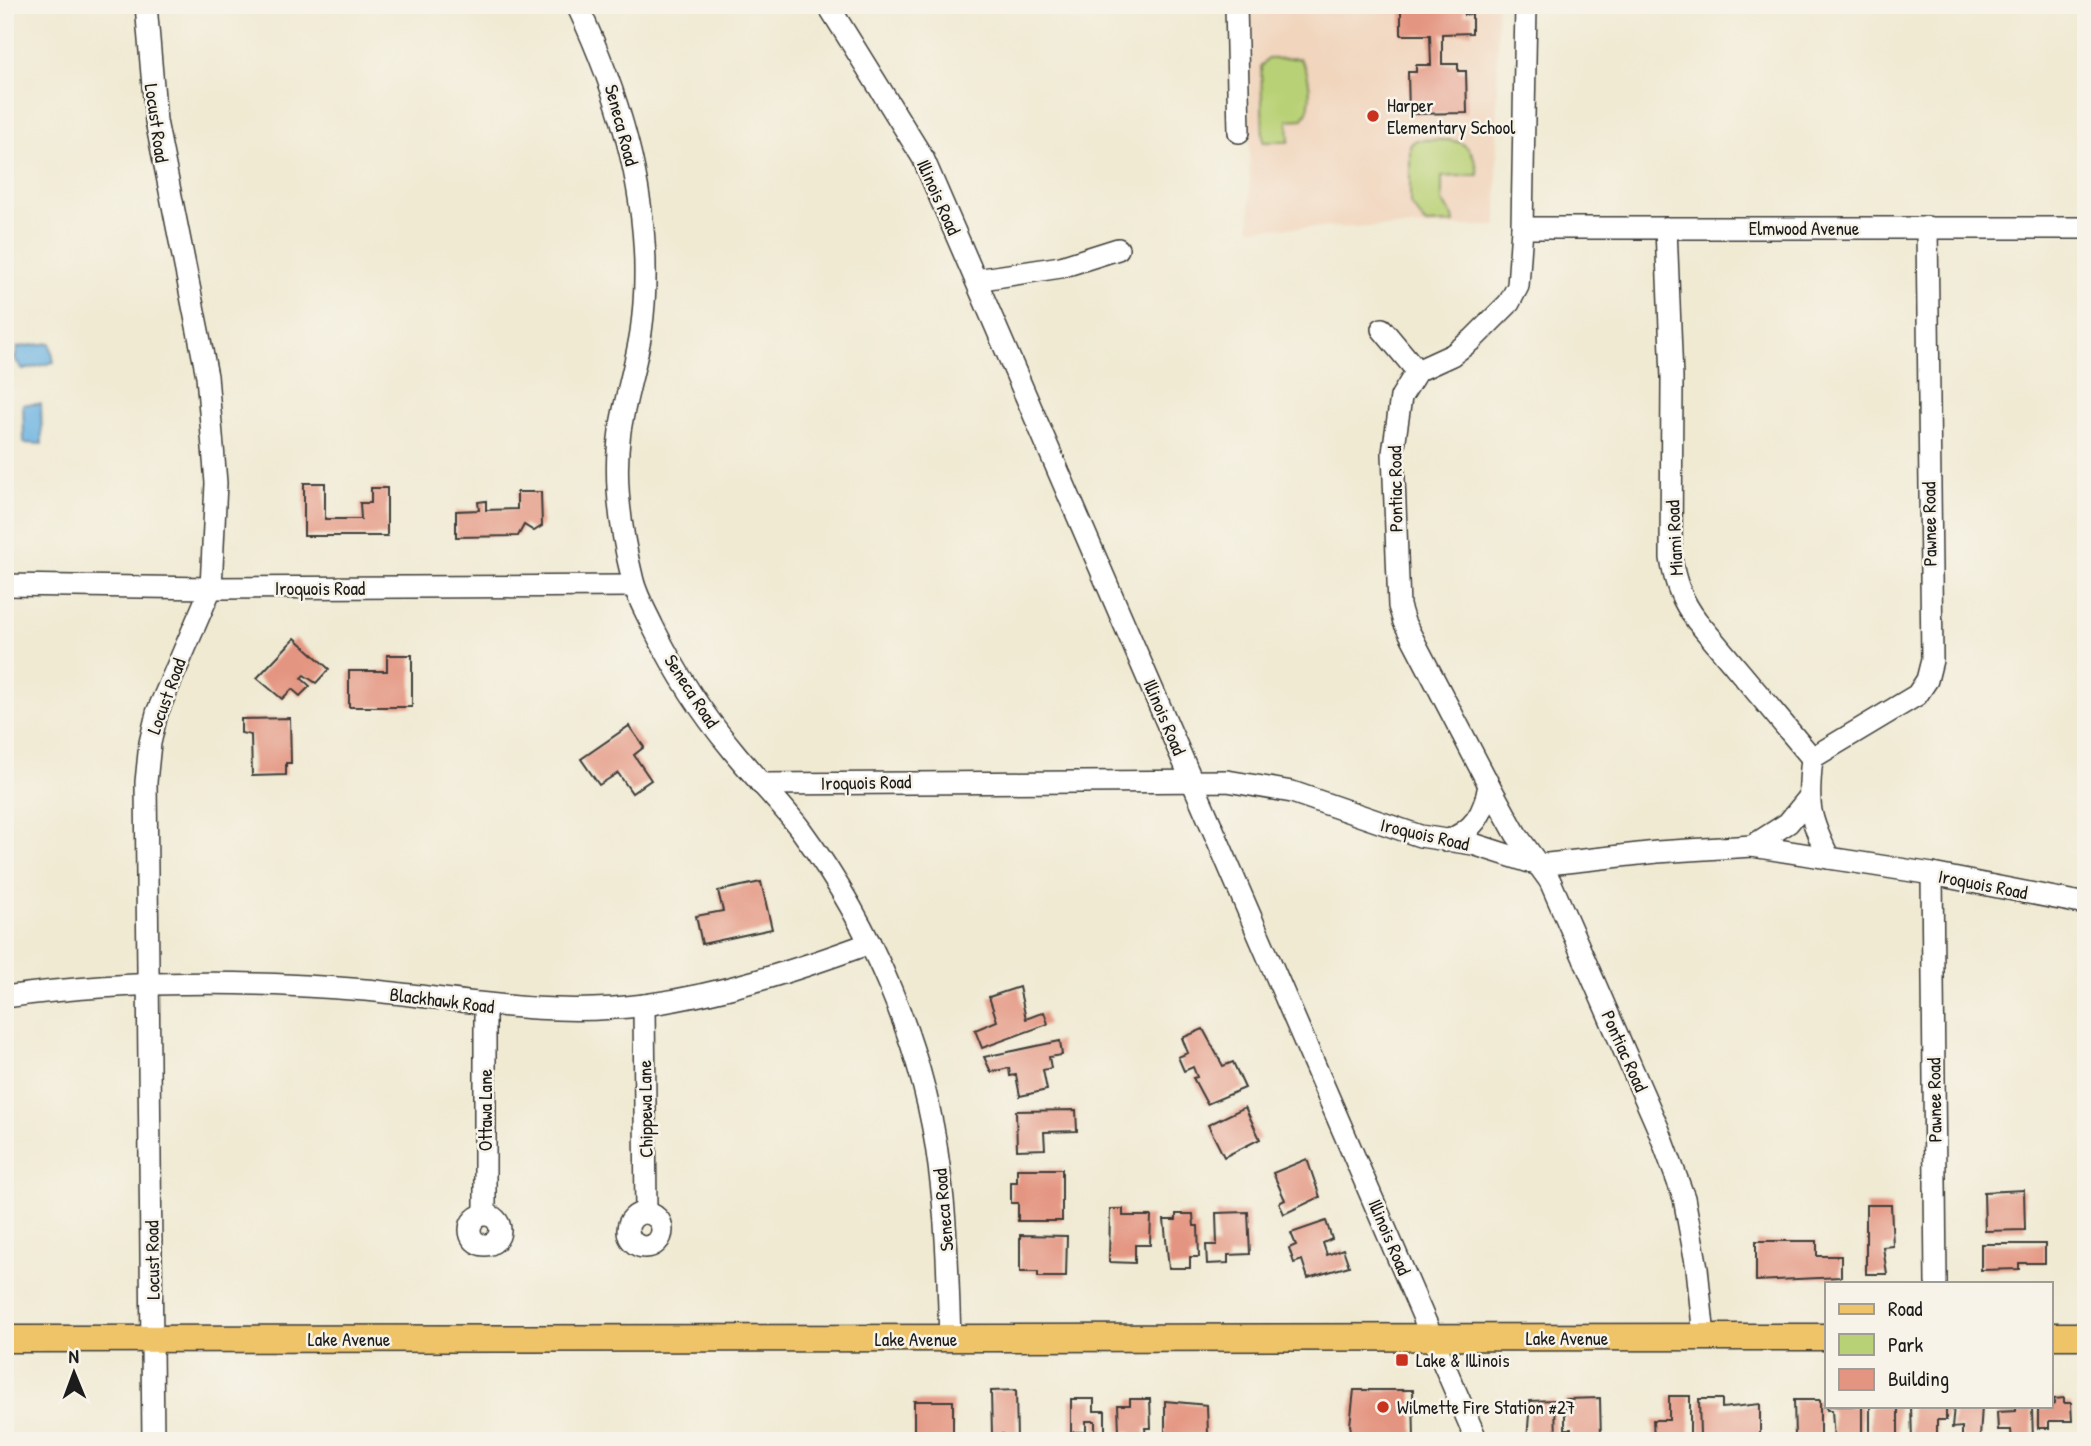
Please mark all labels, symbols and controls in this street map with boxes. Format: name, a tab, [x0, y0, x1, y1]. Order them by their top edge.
street label: Locust Road	[139, 82, 175, 165]
street label: Seneca Road	[599, 82, 645, 169]
place label: Harper Elementary School	[1387, 92, 1516, 140]
marker: Harper Elementary School	[1365, 108, 1381, 124]
street label: Illinois Road	[911, 155, 967, 239]
street label: Elmwood Avenue	[1749, 215, 1860, 241]
street label: Pontiac Road	[1381, 445, 1409, 532]
street label: Pawnee Road	[1915, 481, 1943, 567]
street label: Miami Road	[1659, 499, 1689, 576]
street label: Iroquois Road	[275, 575, 366, 601]
street label: Seneca Road	[659, 649, 726, 733]
street label: Locust Road	[140, 654, 192, 738]
street label: Illinois Road	[1137, 675, 1193, 760]
street label: Iroquois Road	[820, 768, 912, 796]
street label: Iroquois Road	[1378, 811, 1473, 857]
street label: Iroquois Road	[1936, 863, 2031, 906]
street label: Blackhawk Road	[388, 981, 496, 1019]
street label: Pontiac Road	[1596, 1006, 1655, 1096]
street label: Pawnee Road	[1920, 1057, 1948, 1143]
street label: Chippewa Lane	[631, 1059, 659, 1158]
street label: Ottawa Lane	[472, 1068, 498, 1151]
street label: Seneca Road	[926, 1167, 960, 1252]
street label: Illinois Road	[1362, 1195, 1418, 1280]
street label: Locust Road	[138, 1220, 166, 1300]
legend	[1825, 1282, 2052, 1408]
text: Road	[1888, 1294, 1922, 1323]
street label: Lake Avenue	[1526, 1325, 1609, 1351]
street label: Lake Avenue	[308, 1326, 391, 1352]
street label: Lake Avenue	[875, 1326, 958, 1352]
text: Park	[1888, 1330, 1923, 1359]
north arrow	[38, 1338, 108, 1408]
text: N	[68, 1343, 79, 1369]
place label: Lake & Illinois	[1416, 1347, 1510, 1373]
marker: Lake & Illinois	[1394, 1352, 1410, 1368]
text: Building	[1888, 1364, 1949, 1393]
place label: Wilmette Fire Station #27	[1397, 1394, 1575, 1420]
marker: Wilmette Fire Station #27	[1375, 1399, 1391, 1415]

